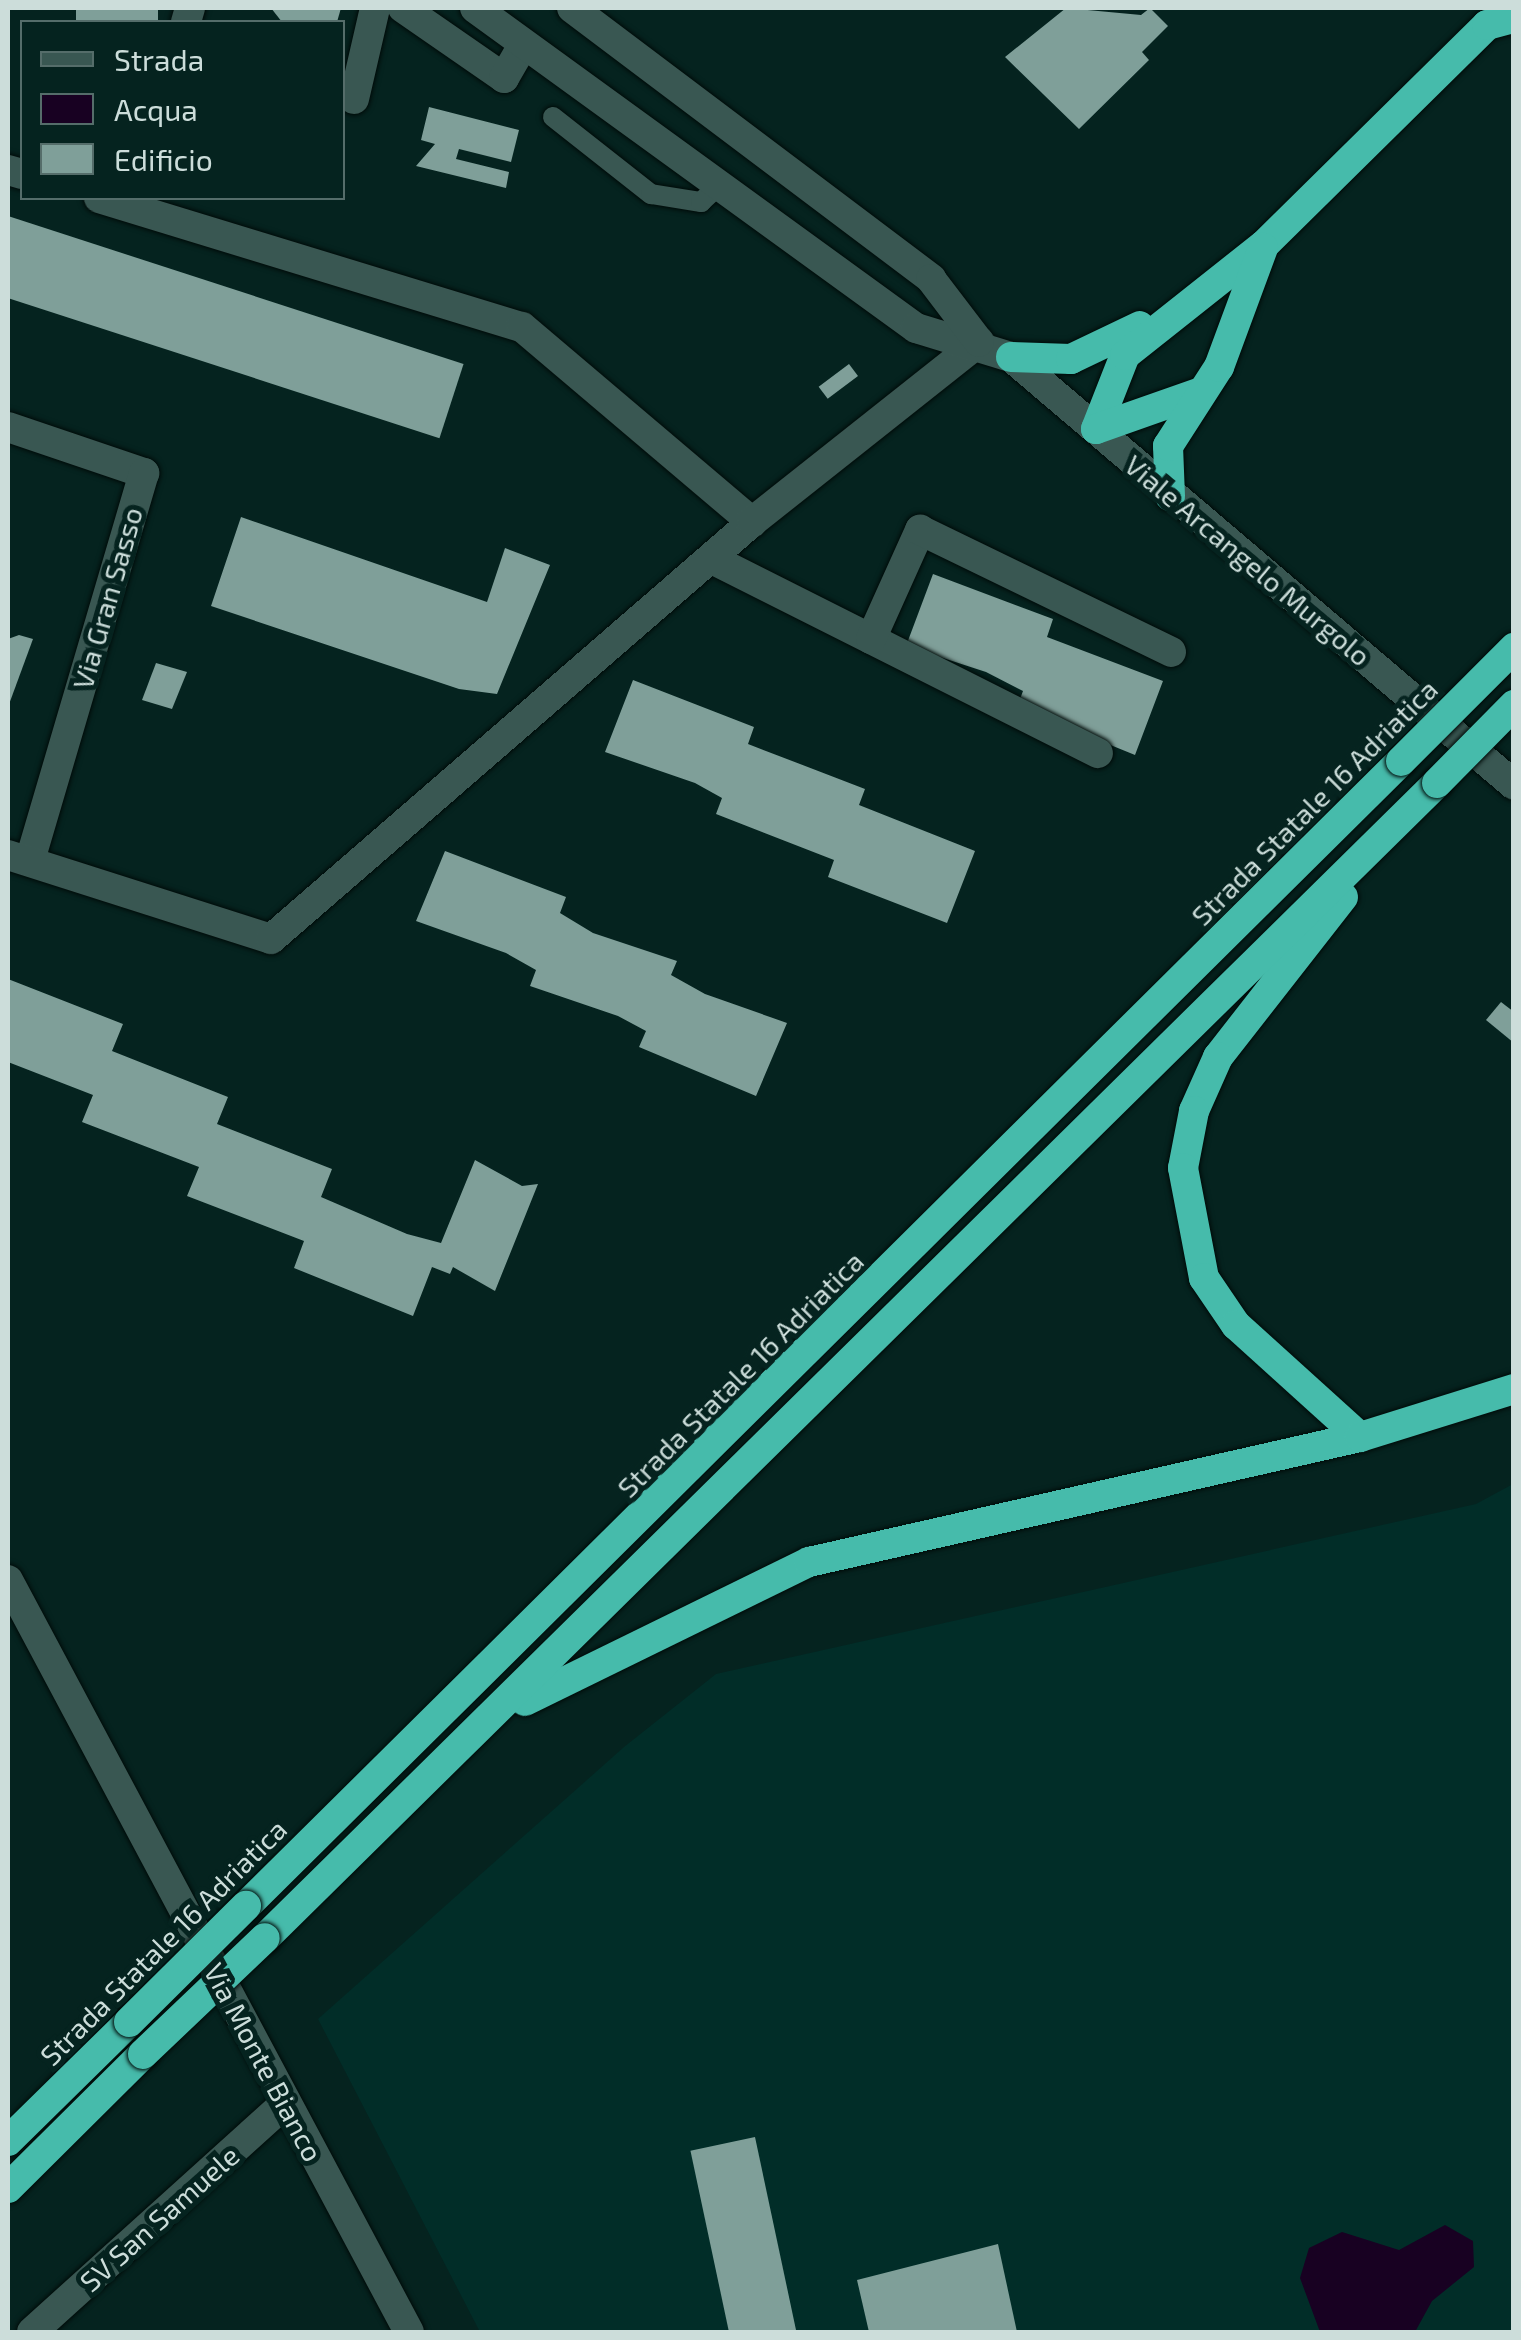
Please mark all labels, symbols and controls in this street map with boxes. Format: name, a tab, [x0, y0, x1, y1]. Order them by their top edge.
legend	[20, 20, 345, 200]
text: Strada	[114, 41, 204, 77]
text: Acqua	[114, 91, 198, 127]
text: Edificio	[114, 141, 213, 177]
street label: Viale Arcangelo Murgolo	[1118, 447, 1378, 673]
street label: Via Gran Sasso	[65, 503, 149, 693]
street label: Strada Statale 16 Adriatica	[1184, 672, 1444, 932]
street label: Strada Statale 16 Adriatica	[610, 1244, 870, 1504]
street label: Strada Statale 16 Adriatica	[33, 1812, 293, 2072]
street label: Via Monte Bianco	[198, 1957, 330, 2167]
street label: SV San Samuele	[72, 2138, 246, 2298]

